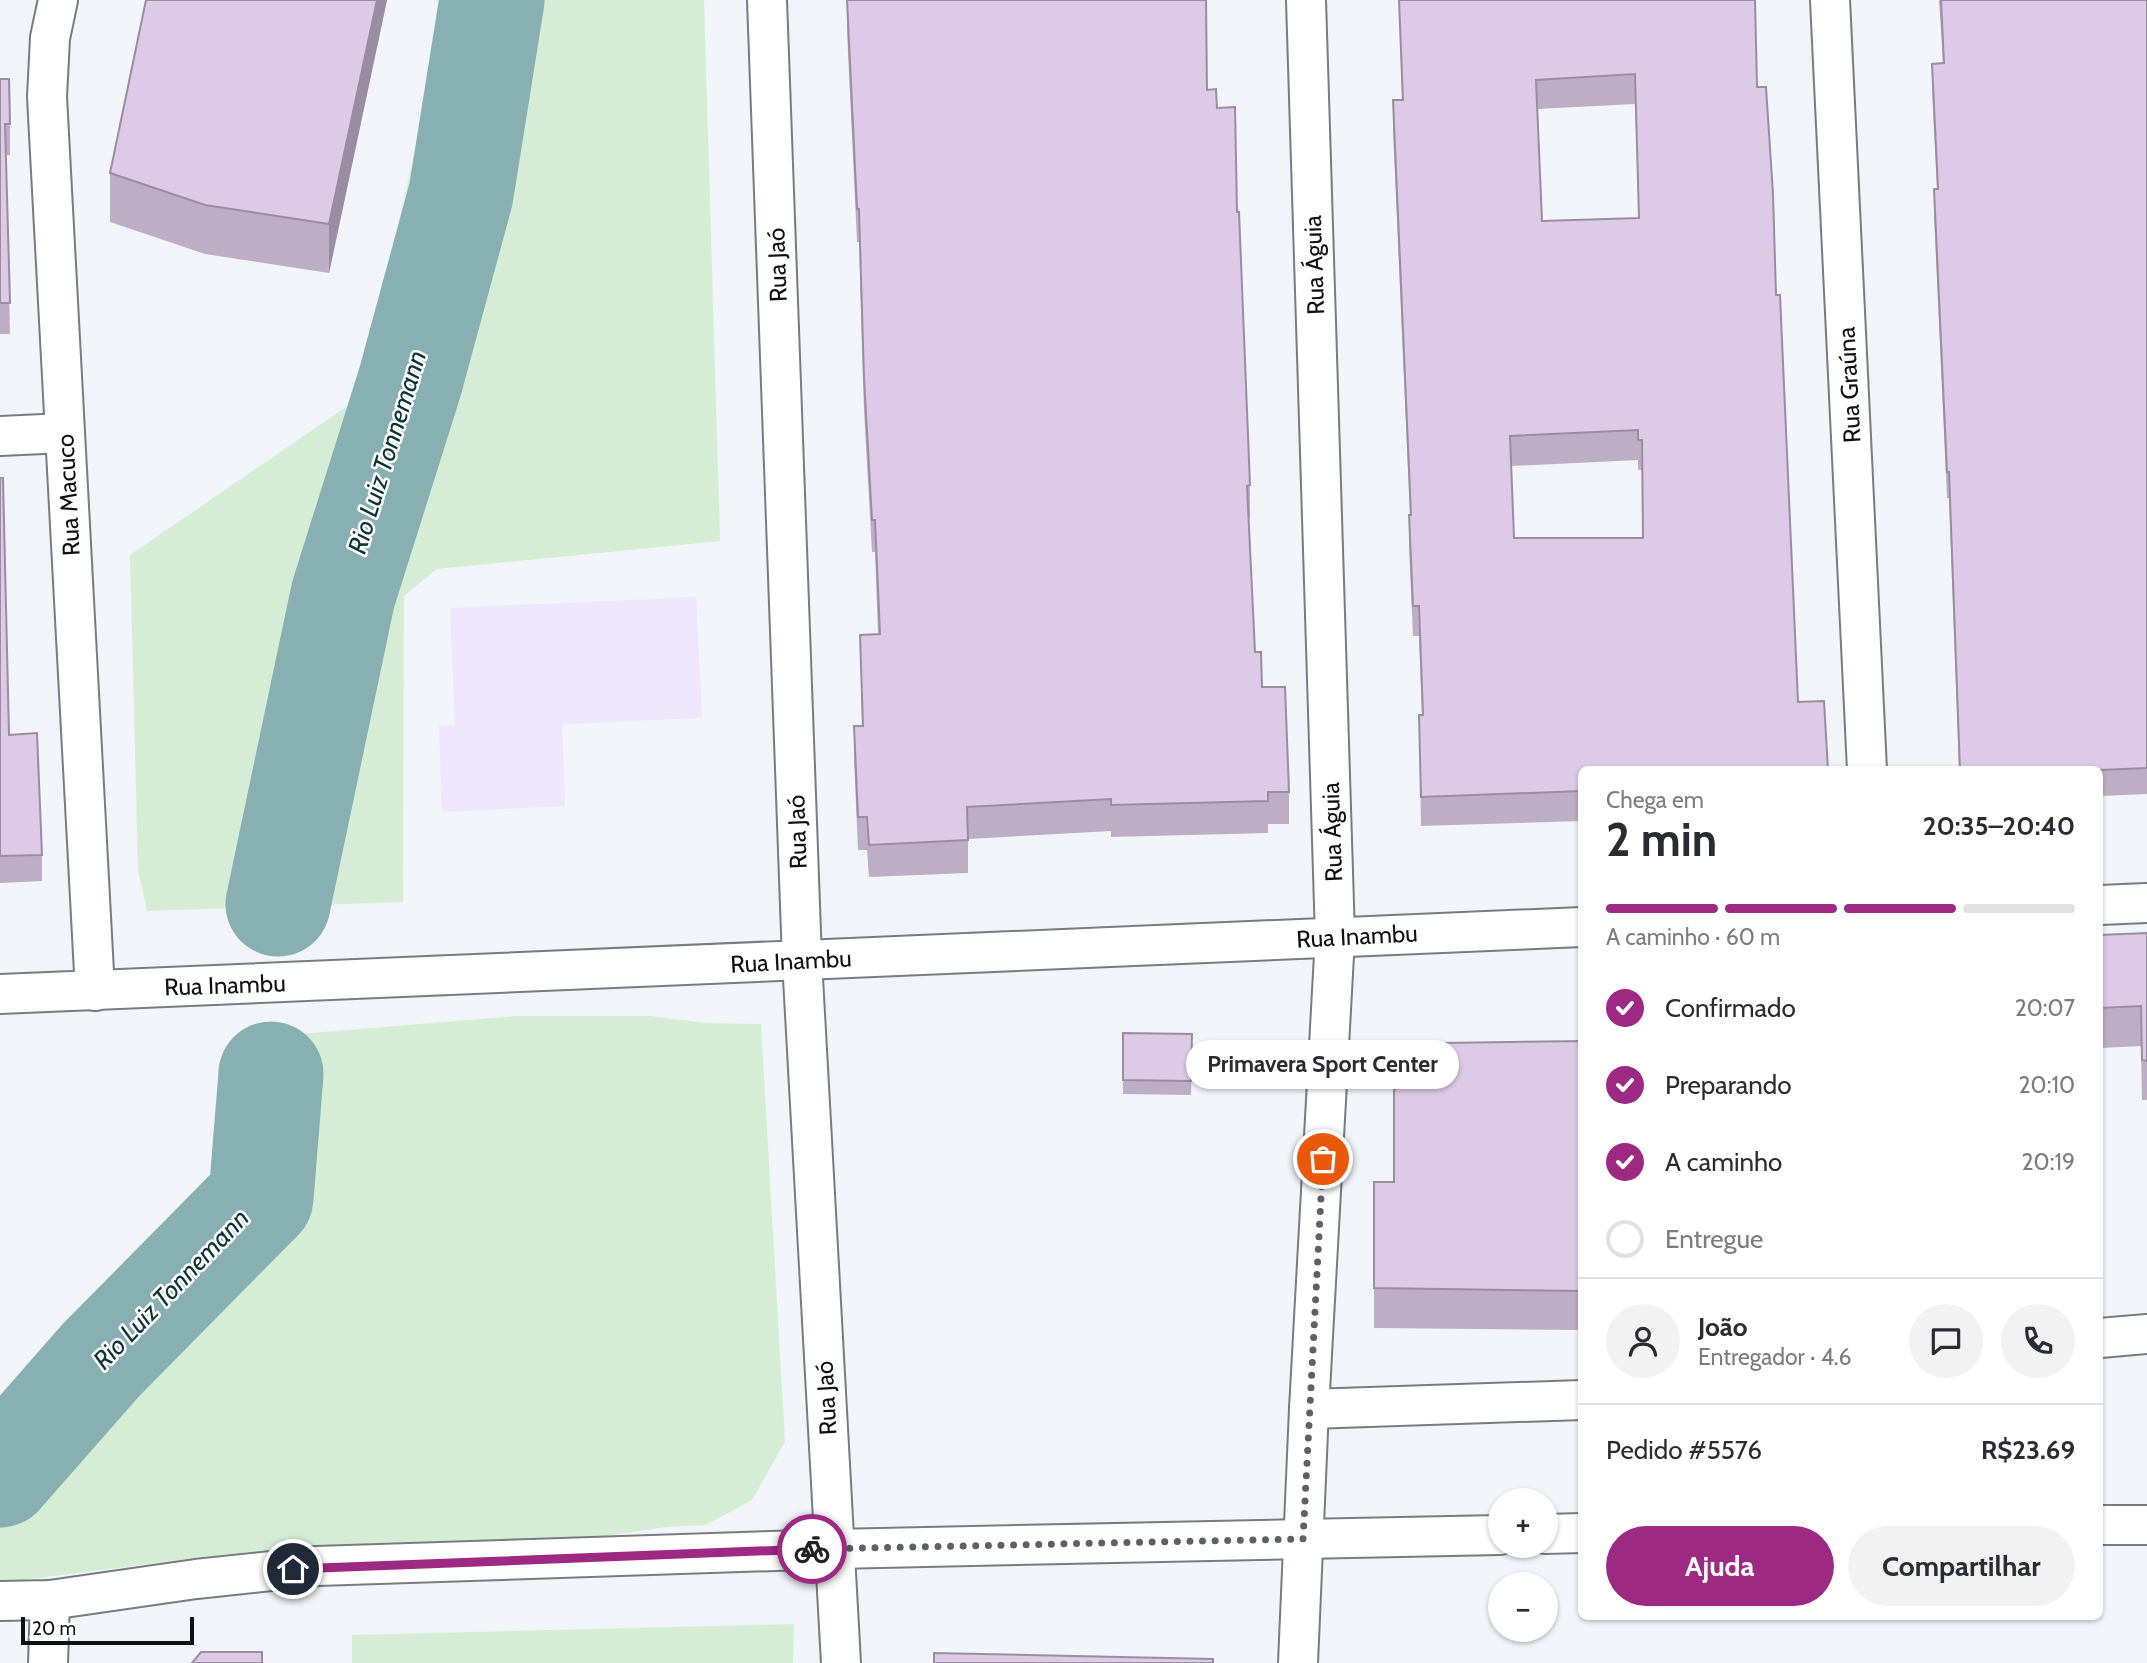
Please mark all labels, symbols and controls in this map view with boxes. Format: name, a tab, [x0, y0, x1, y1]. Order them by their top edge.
street label: Rua Águia	[1298, 214, 1330, 315]
street label: Rua Jaó	[761, 227, 793, 303]
street label: Rua Graúna	[1831, 326, 1867, 444]
water label: Rio Luiz Tonnemann	[341, 347, 433, 557]
street label: Rua Macuco	[50, 433, 86, 557]
street label: Rua Águia	[1316, 781, 1348, 882]
text: Chega em	[1606, 786, 1704, 814]
street label: Rua Jaó	[781, 794, 813, 870]
text: 20:35–20:40	[1923, 810, 2075, 842]
text: 2 min	[1606, 812, 1717, 868]
street label: Rua Inambu	[1296, 918, 1418, 954]
text: A caminho · 60 m	[1606, 923, 1780, 951]
street label: Rua Inambu	[730, 943, 852, 979]
street label: Rua Inambu	[164, 968, 286, 1002]
icon: check	[1606, 989, 1644, 1027]
text: Confirmado	[1665, 992, 1796, 1024]
text: 20:07	[2015, 994, 2075, 1022]
callout: Primavera Sport Center	[1186, 1040, 1460, 1089]
text: Primavera Sport Center	[1207, 1050, 1438, 1078]
icon: check	[1606, 1066, 1644, 1104]
text: Preparando	[1665, 1069, 1792, 1101]
text: 20:10	[2019, 1071, 2075, 1099]
pin	[1293, 1129, 1353, 1189]
icon: bag	[1304, 1140, 1342, 1178]
icon: check	[1606, 1143, 1644, 1181]
text: A caminho	[1665, 1146, 1782, 1178]
text: 20:19	[2022, 1148, 2075, 1176]
water label: Rio Luiz Tonnemann	[86, 1202, 256, 1376]
text: Entregue	[1665, 1223, 1763, 1255]
button: person	[1606, 1304, 1680, 1378]
button: chat	[1909, 1304, 1983, 1378]
button: phone	[2001, 1304, 2075, 1378]
text: João	[1698, 1311, 1748, 1343]
text: Entregador · 4.6	[1698, 1343, 1852, 1371]
street label: Rua Jaó	[810, 1360, 842, 1436]
text: Pedido #5576	[1606, 1434, 1762, 1466]
text: R$23.69	[1981, 1434, 2075, 1466]
map controls	[1488, 1488, 1558, 1642]
button: +	[1488, 1488, 1558, 1558]
courier	[777, 1514, 847, 1584]
button: Ajuda	[1606, 1526, 1834, 1606]
button: Compartilhar	[1848, 1526, 2075, 1606]
icon: bike	[793, 1530, 831, 1568]
pin	[263, 1539, 323, 1599]
icon: home	[274, 1550, 312, 1588]
button: −	[1488, 1572, 1558, 1642]
scale bar	[21, 1614, 194, 1646]
text: 20 m	[32, 1617, 76, 1640]

